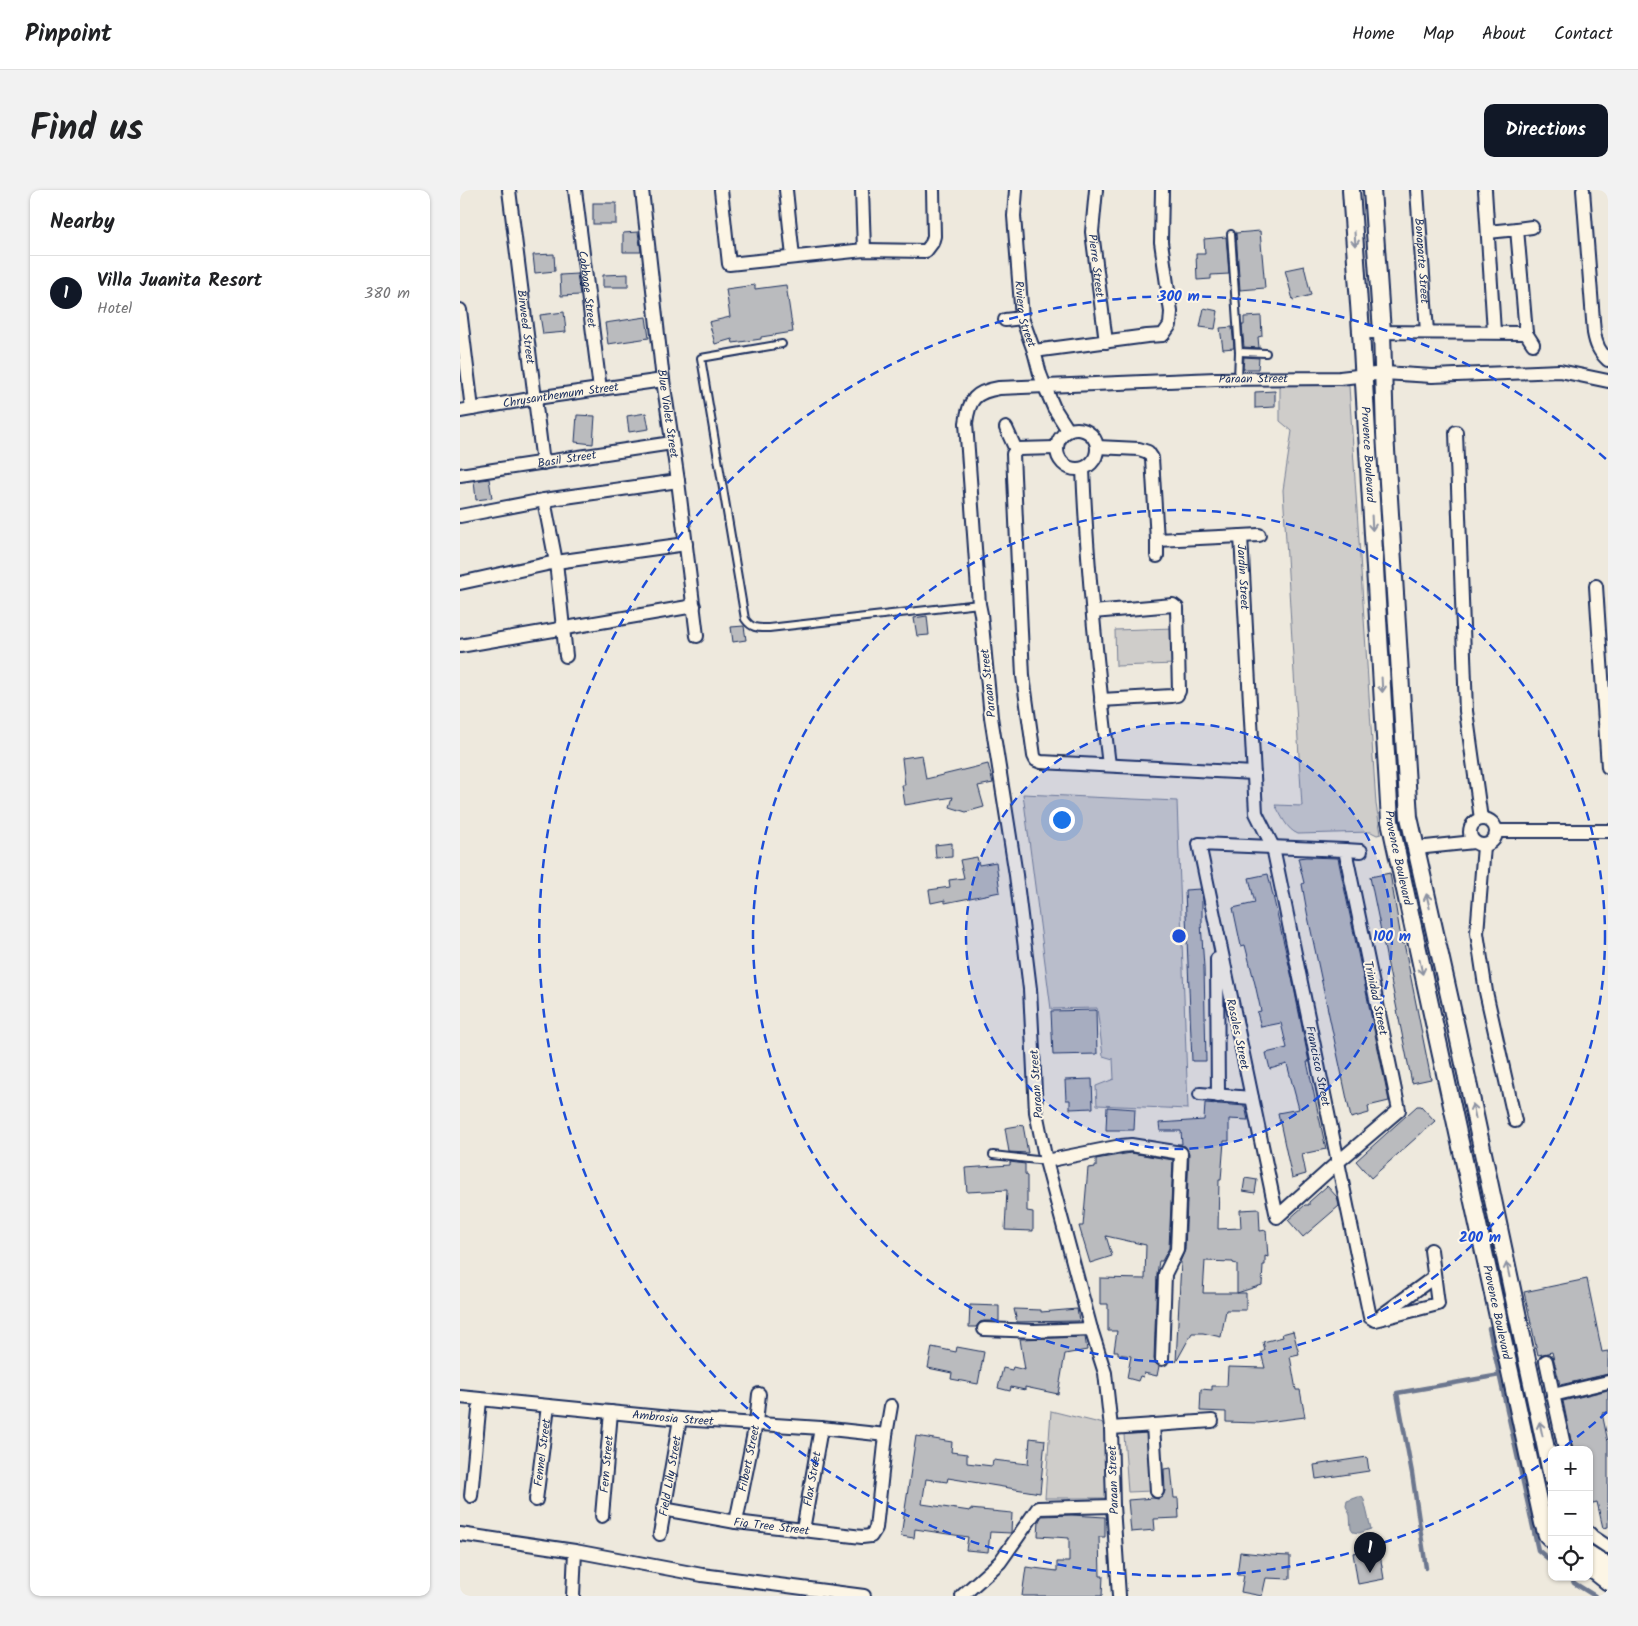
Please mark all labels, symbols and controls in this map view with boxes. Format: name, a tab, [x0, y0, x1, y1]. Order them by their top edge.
text: Pinpoint	[25, 15, 112, 54]
text: Home	[1352, 20, 1395, 49]
text: Map	[1423, 20, 1454, 49]
text: About	[1482, 20, 1526, 49]
text: Contact	[1554, 20, 1613, 49]
text: Find us	[30, 102, 143, 158]
button: Directions	[1484, 104, 1608, 157]
text: Nearby	[50, 206, 115, 239]
street label: Bonaparte Street	[1409, 217, 1434, 305]
one-way arrow	[1350, 230, 1359, 246]
street label: Pierre Street	[1082, 233, 1109, 299]
street label: Cabbage Street	[573, 250, 601, 329]
text: Villa Juanita Resort	[97, 266, 262, 296]
street label: Riviera Street	[1009, 280, 1041, 351]
text: 1	[64, 281, 68, 306]
text: 380 m	[364, 281, 410, 306]
text: 300 m	[1157, 285, 1200, 309]
street label: Birweed Street	[512, 289, 540, 366]
text: Hotel	[97, 296, 132, 321]
street label: Blue Violet Street	[652, 368, 684, 460]
street label: Paraan Street	[1219, 369, 1288, 389]
street label: Chrysanthemum Street	[501, 377, 620, 414]
street label: Provence Boulevard	[1355, 406, 1380, 504]
street label: Basil Street	[536, 445, 598, 473]
one-way arrow	[1368, 515, 1377, 531]
street label: Jardin Street	[1231, 544, 1254, 611]
street label: Paraan Street	[975, 647, 1002, 718]
one-way arrow	[1377, 677, 1386, 693]
your location	[1049, 807, 1075, 833]
street label: Provence Boulevard	[1379, 810, 1417, 908]
one-way arrow	[1423, 894, 1432, 910]
text: 100 m	[1373, 925, 1411, 949]
centre of rings	[1170, 927, 1188, 945]
one-way arrow	[1417, 958, 1426, 974]
street label: Trinidad Street	[1358, 959, 1393, 1037]
street label: Rosales Street	[1221, 997, 1254, 1072]
street label: Francisco Street	[1300, 1024, 1335, 1108]
street label: Paraan Street	[1025, 1049, 1048, 1119]
one-way arrow	[1469, 1104, 1478, 1120]
text: 200 m	[1459, 1226, 1501, 1250]
street label: Provence Boulevard	[1477, 1263, 1516, 1362]
one-way arrow	[1502, 1263, 1512, 1279]
street label: Ambrosia Street	[631, 1405, 715, 1431]
street label: Fennel Street	[529, 1417, 556, 1487]
one-way arrow	[1536, 1422, 1546, 1438]
street label: Filbert Street	[733, 1423, 765, 1493]
street label: Fern Street	[595, 1434, 619, 1494]
street label: Field Lily Street	[654, 1434, 687, 1518]
street label: Paraan Street	[1103, 1445, 1124, 1515]
map controls	[1548, 1446, 1593, 1581]
button: +	[1548, 1446, 1593, 1491]
street label: Flax Street	[798, 1450, 827, 1508]
button: −	[1548, 1491, 1593, 1536]
street label: Fig Tree Street	[733, 1513, 811, 1541]
pin: 1	[1354, 1532, 1386, 1573]
button: locate	[1548, 1536, 1593, 1581]

